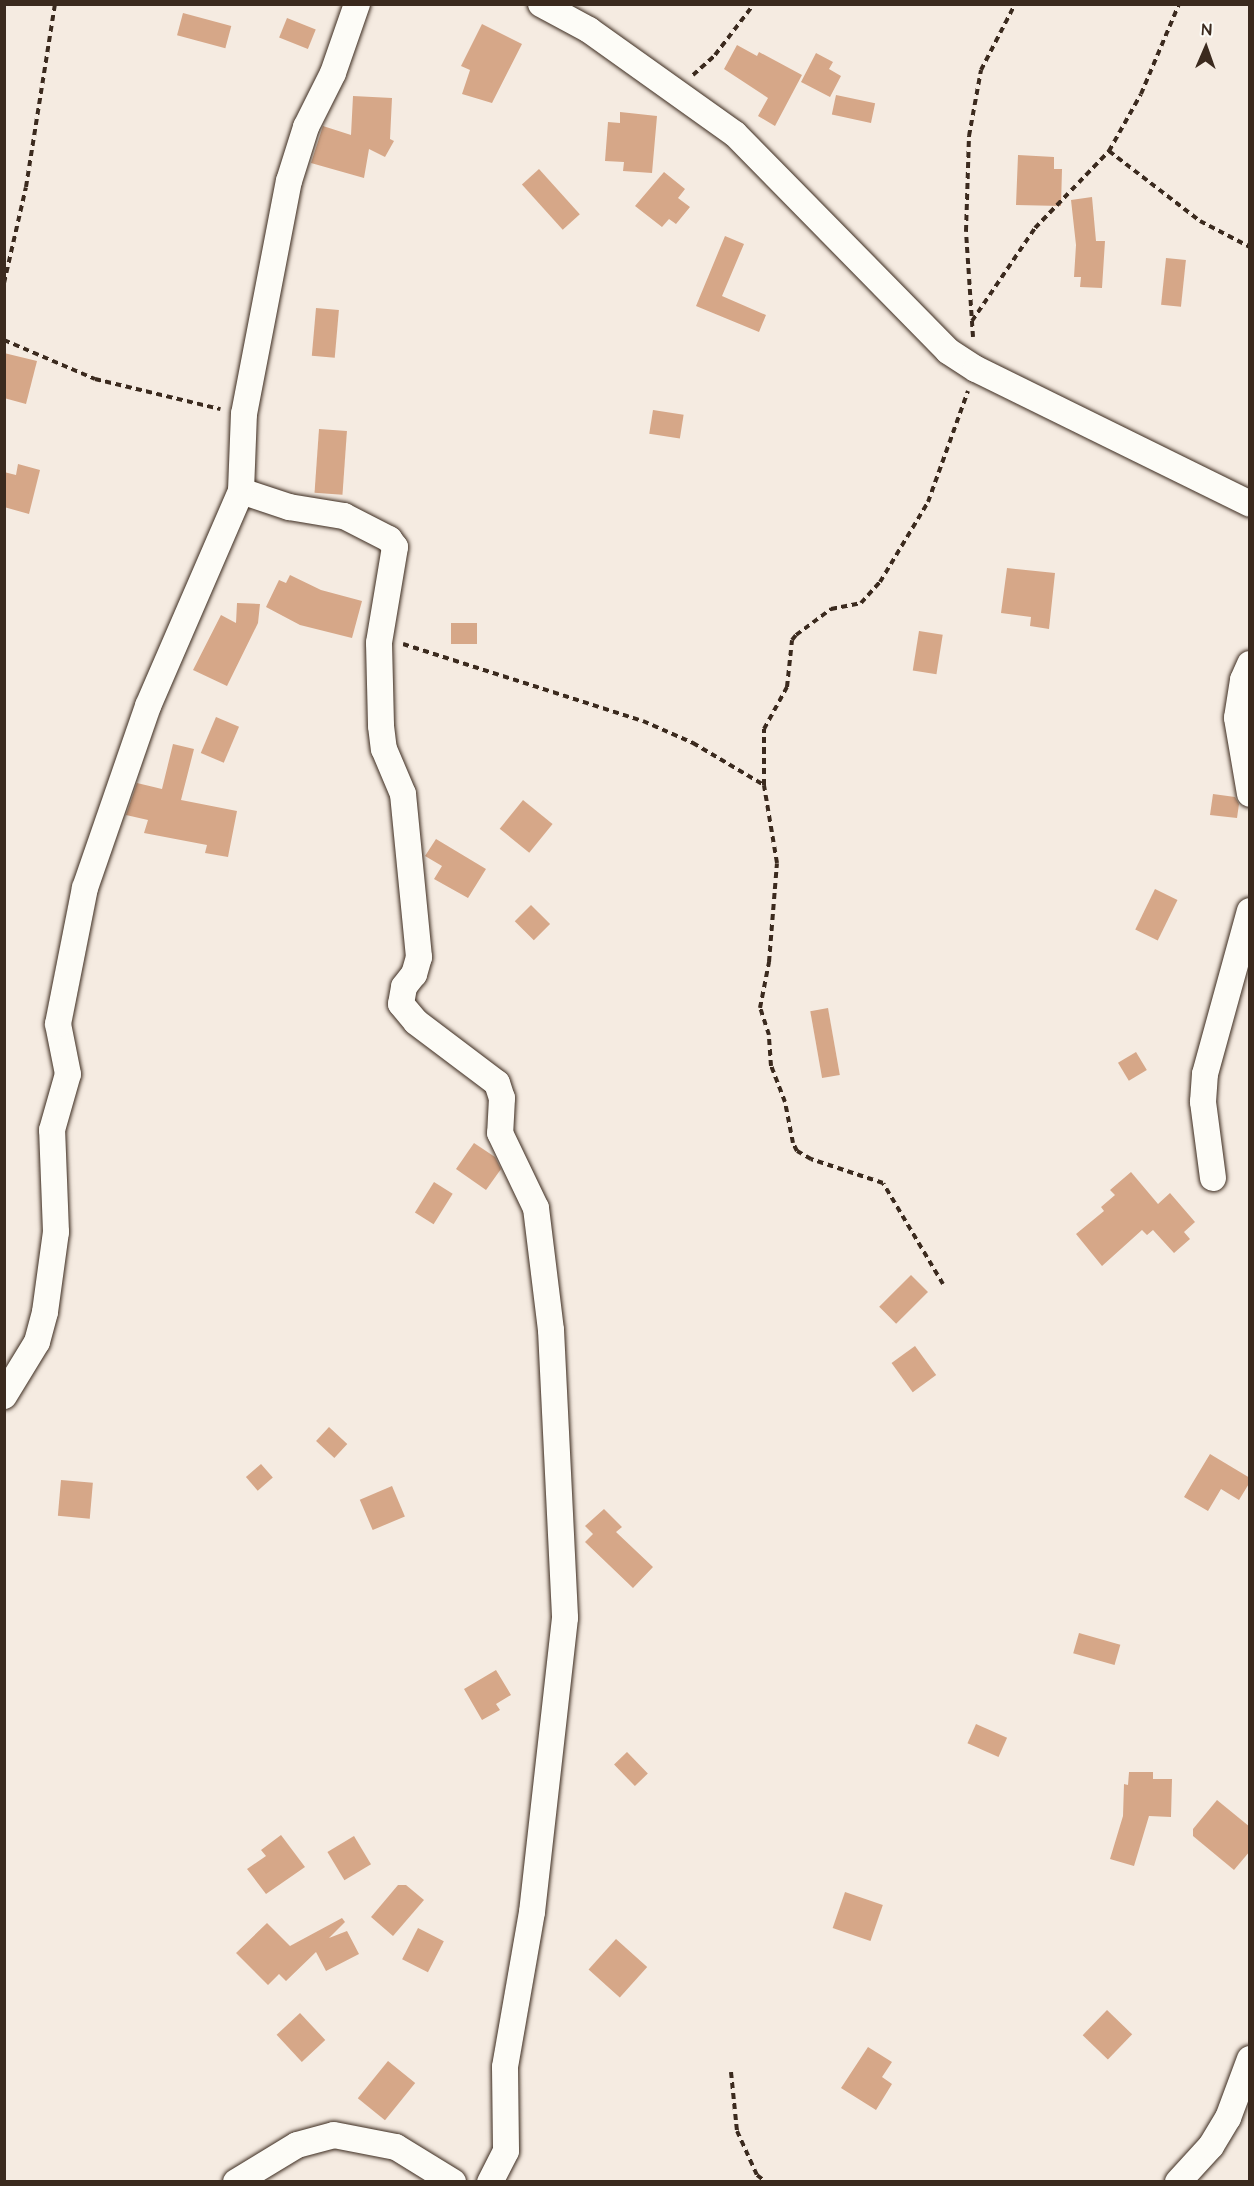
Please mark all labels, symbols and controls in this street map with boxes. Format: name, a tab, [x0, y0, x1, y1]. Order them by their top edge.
north arrow	[1176, 18, 1236, 78]
text: N	[1201, 19, 1212, 41]

